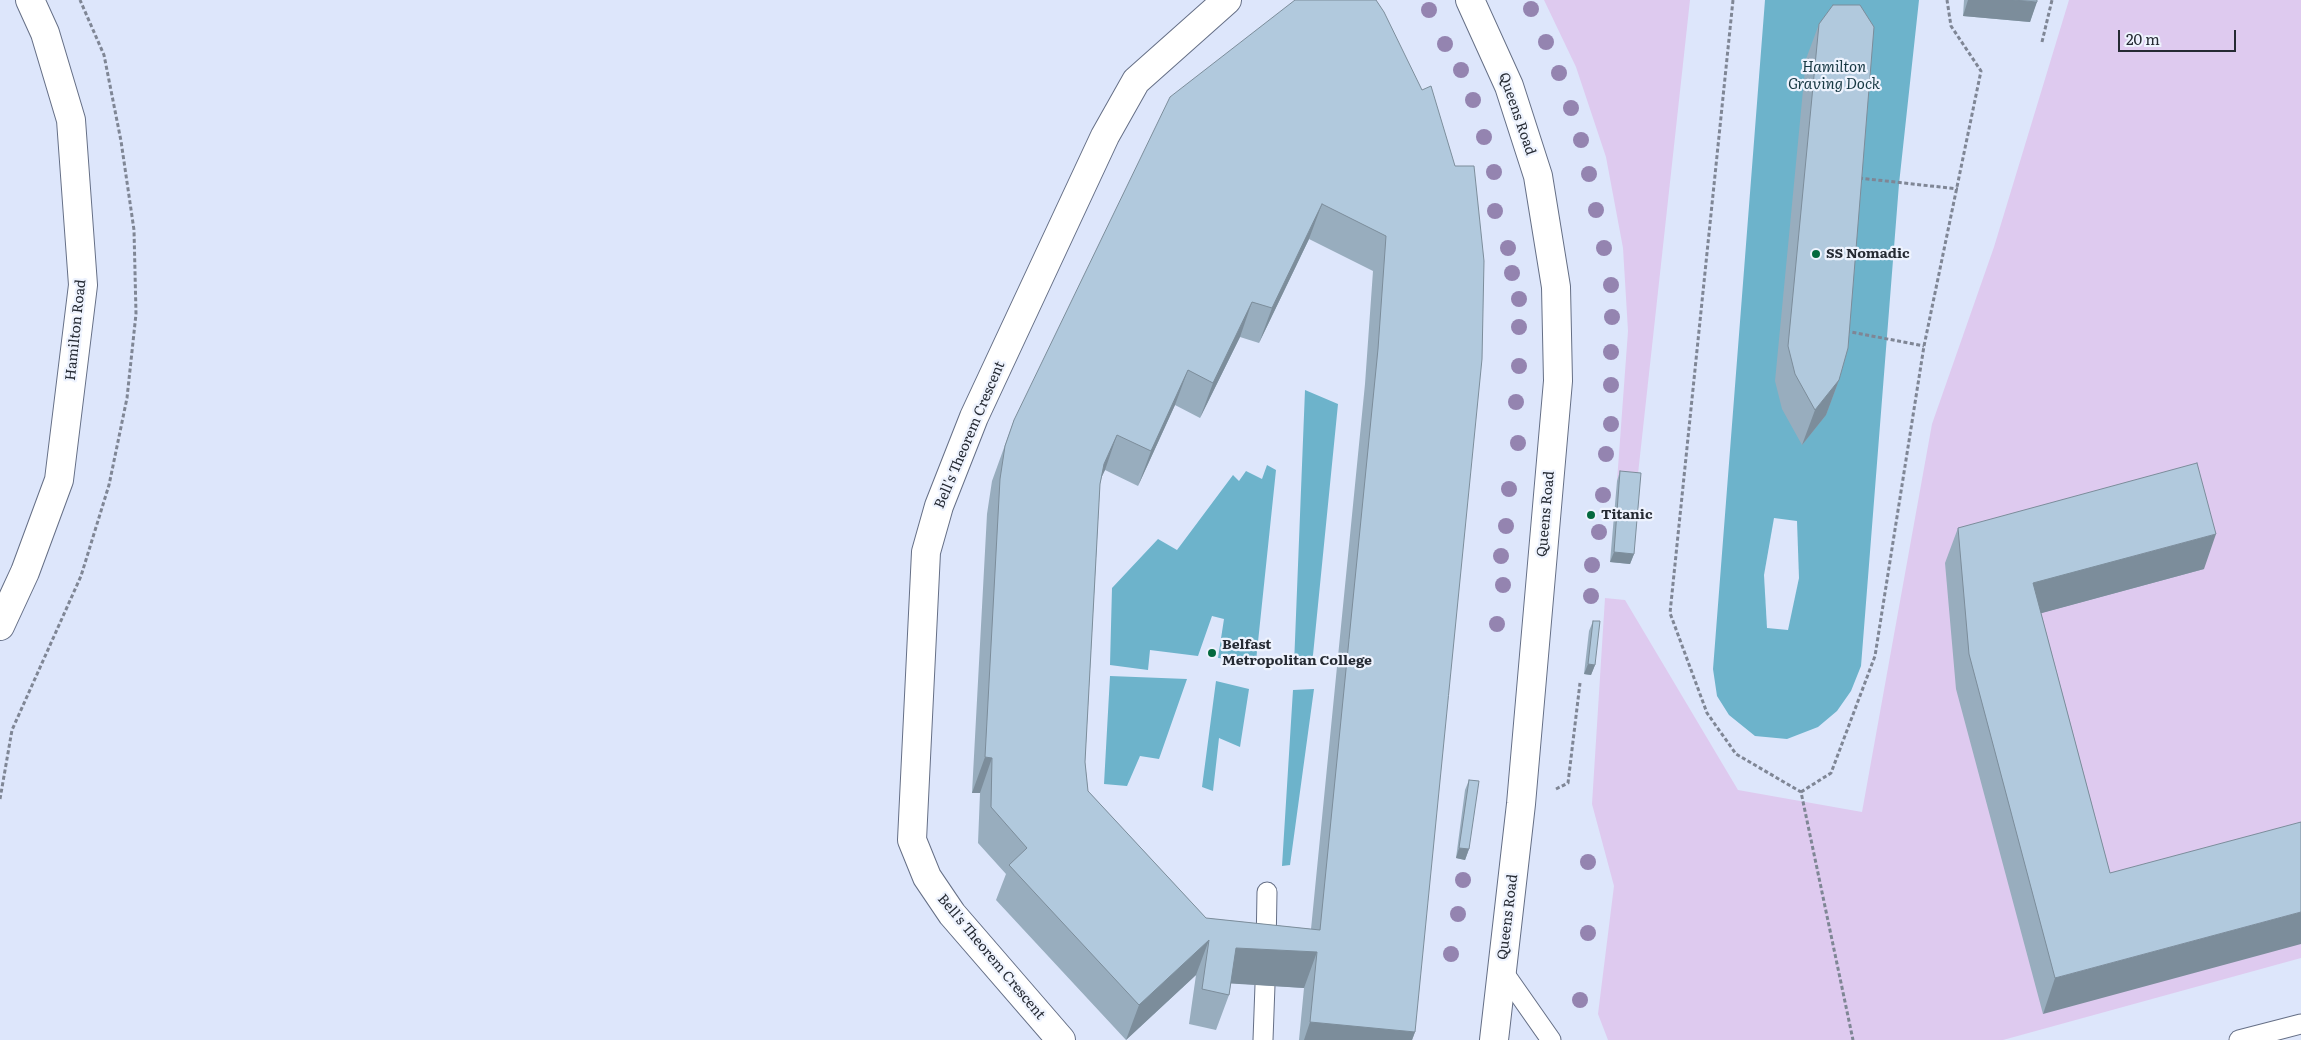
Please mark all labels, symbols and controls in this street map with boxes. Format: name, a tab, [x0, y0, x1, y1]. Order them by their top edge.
scale bar	[2121, 20, 2238, 52]
text: 20 m	[2126, 27, 2160, 50]
water label: Hamilton Graving Dock	[1788, 59, 1880, 94]
street label: Queens Road	[1495, 71, 1539, 157]
place label: SS Nomadic	[1826, 246, 1910, 262]
marker: SS Nomadic	[1810, 248, 1822, 260]
street label: Hamilton Road	[62, 279, 90, 381]
street label: Bell's Theorem Crescent	[931, 359, 1009, 511]
street label: Queens Road	[1534, 470, 1558, 558]
place label: Titanic	[1601, 507, 1652, 523]
marker: Titanic	[1585, 509, 1597, 521]
place label: Belfast Metropolitan College	[1222, 637, 1372, 670]
marker: Belfast Metropolitan College	[1206, 647, 1218, 659]
street label: Queens Road	[1494, 873, 1522, 961]
street label: Bell's Theorem Crescent	[934, 891, 1048, 1023]

